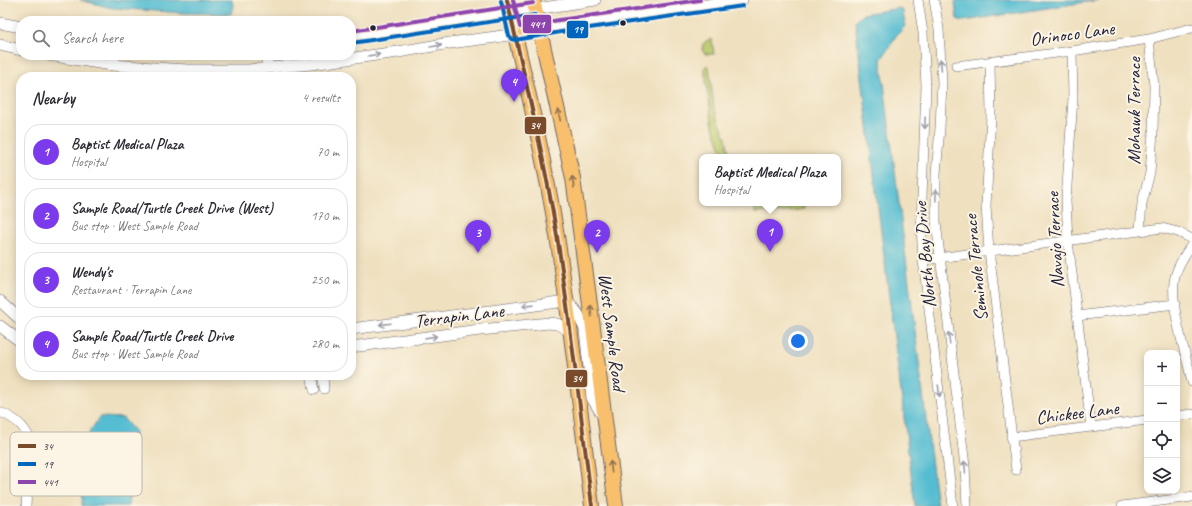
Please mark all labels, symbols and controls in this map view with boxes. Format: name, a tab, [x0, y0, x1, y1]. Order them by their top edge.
line badge: 441	[522, 14, 552, 34]
search box	[16, 16, 356, 60]
street label: Orinoco Lane	[1029, 16, 1118, 52]
text: 441	[530, 17, 545, 31]
unlabelled marker	[618, 18, 628, 28]
line badge: 19	[566, 20, 589, 39]
text: 19	[573, 22, 584, 36]
unlabelled marker	[368, 23, 378, 33]
icon: search	[30, 27, 52, 49]
text: Search here	[62, 29, 123, 48]
one-way arrow	[429, 41, 442, 49]
one-way arrow	[367, 51, 380, 59]
street label: Mohawk Terrace	[1122, 56, 1146, 165]
one-way arrow	[937, 59, 944, 72]
pin: 4	[501, 69, 527, 102]
text: Nearby	[32, 88, 75, 109]
text: 4 results	[302, 90, 340, 106]
one-way arrow	[555, 109, 563, 122]
line badge: 34	[524, 116, 547, 135]
one-way arrow	[921, 116, 929, 129]
text: 34	[530, 118, 542, 132]
text: Baptist Medical Plaza	[71, 135, 183, 154]
text: 1	[43, 144, 49, 160]
text: 70 m	[317, 144, 339, 160]
text: Hospital	[71, 154, 107, 170]
popup	[699, 154, 841, 206]
text: Baptist Medical Plaza	[714, 163, 826, 182]
one-way arrow	[569, 176, 577, 189]
text: Hospital	[714, 182, 749, 198]
one-way arrow	[932, 189, 940, 202]
street label: Navajo Terrace	[1040, 190, 1069, 288]
text: Sample Road/Turtle Creek Drive (West)	[71, 199, 273, 218]
street label: North Bay Drive	[908, 199, 942, 309]
text: 2	[43, 208, 49, 224]
text: 170 m	[311, 208, 339, 224]
street label: Seminole Terrace	[958, 212, 994, 322]
text: Bus stop · West Sample Road	[71, 218, 198, 234]
pin: 1	[757, 219, 783, 252]
pin: 3	[465, 220, 491, 253]
pin: 2	[584, 220, 610, 253]
text: Wendy's	[71, 263, 112, 282]
text: 3	[43, 272, 49, 288]
text: 250 m	[311, 272, 339, 288]
street label: West Sample Road	[593, 272, 631, 395]
text: Restaurant · Terrapin Lane	[71, 282, 191, 298]
street label: Terrapin Lane	[413, 298, 507, 333]
one-way arrow	[522, 301, 535, 309]
one-way arrow	[587, 304, 595, 317]
one-way arrow	[379, 320, 392, 328]
text: Sample Road/Turtle Creek Drive	[71, 327, 233, 346]
your location	[788, 331, 808, 351]
one-way arrow	[945, 332, 953, 345]
one-way arrow	[424, 333, 437, 341]
text: 4	[43, 336, 49, 352]
text: 280 m	[311, 336, 339, 352]
text: Bus stop · West Sample Road	[71, 346, 198, 362]
map controls	[1144, 350, 1180, 494]
button: +	[1144, 350, 1180, 386]
line badge: 34	[565, 369, 588, 388]
text: 34	[572, 371, 584, 385]
one-way arrow	[935, 384, 943, 397]
button: −	[1144, 386, 1180, 422]
street label: Chickee Lane	[1034, 396, 1122, 430]
button: locate	[1144, 422, 1180, 458]
legend	[10, 432, 142, 496]
text: 34	[43, 439, 54, 453]
text: 19	[43, 457, 54, 471]
button: layers	[1144, 458, 1180, 494]
one-way arrow	[607, 461, 615, 474]
one-way arrow	[961, 461, 968, 474]
text: 441	[43, 475, 59, 489]

